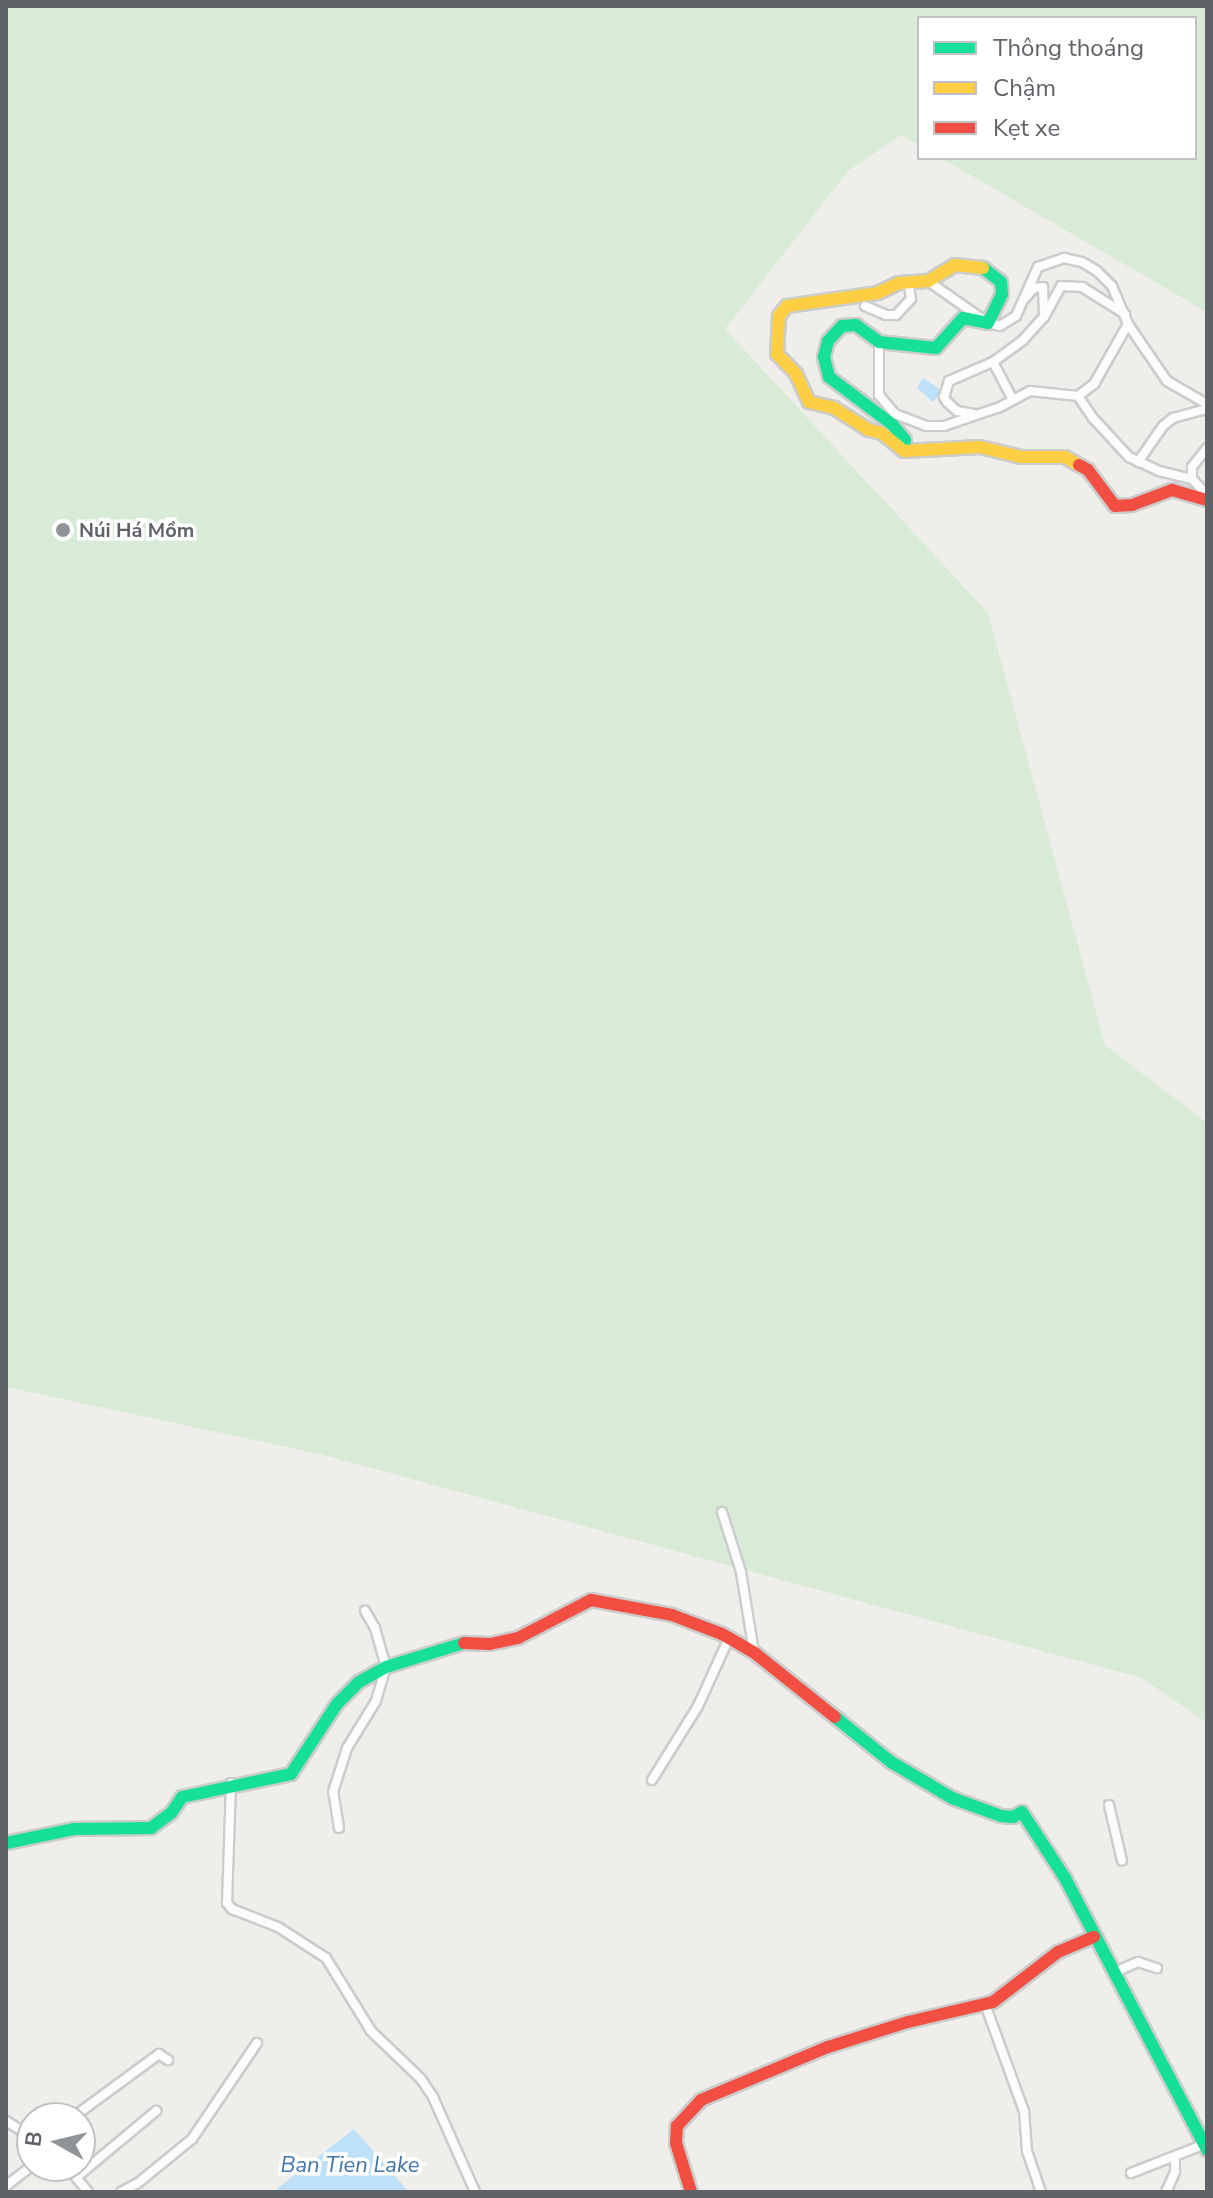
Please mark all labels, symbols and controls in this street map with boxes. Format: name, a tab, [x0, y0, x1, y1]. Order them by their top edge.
legend	[917, 16, 1197, 160]
text: Thông thoáng	[993, 32, 1144, 64]
text: Chậm	[993, 72, 1056, 104]
text: Kẹt xe	[993, 112, 1060, 144]
place label: Núi Há Mồm	[79, 518, 194, 542]
marker: Núi Há Mồm	[54, 521, 72, 539]
north arrow	[16, 2102, 96, 2182]
text: B	[18, 2129, 50, 2149]
water label: Ban Tien Lake	[281, 2153, 419, 2179]

